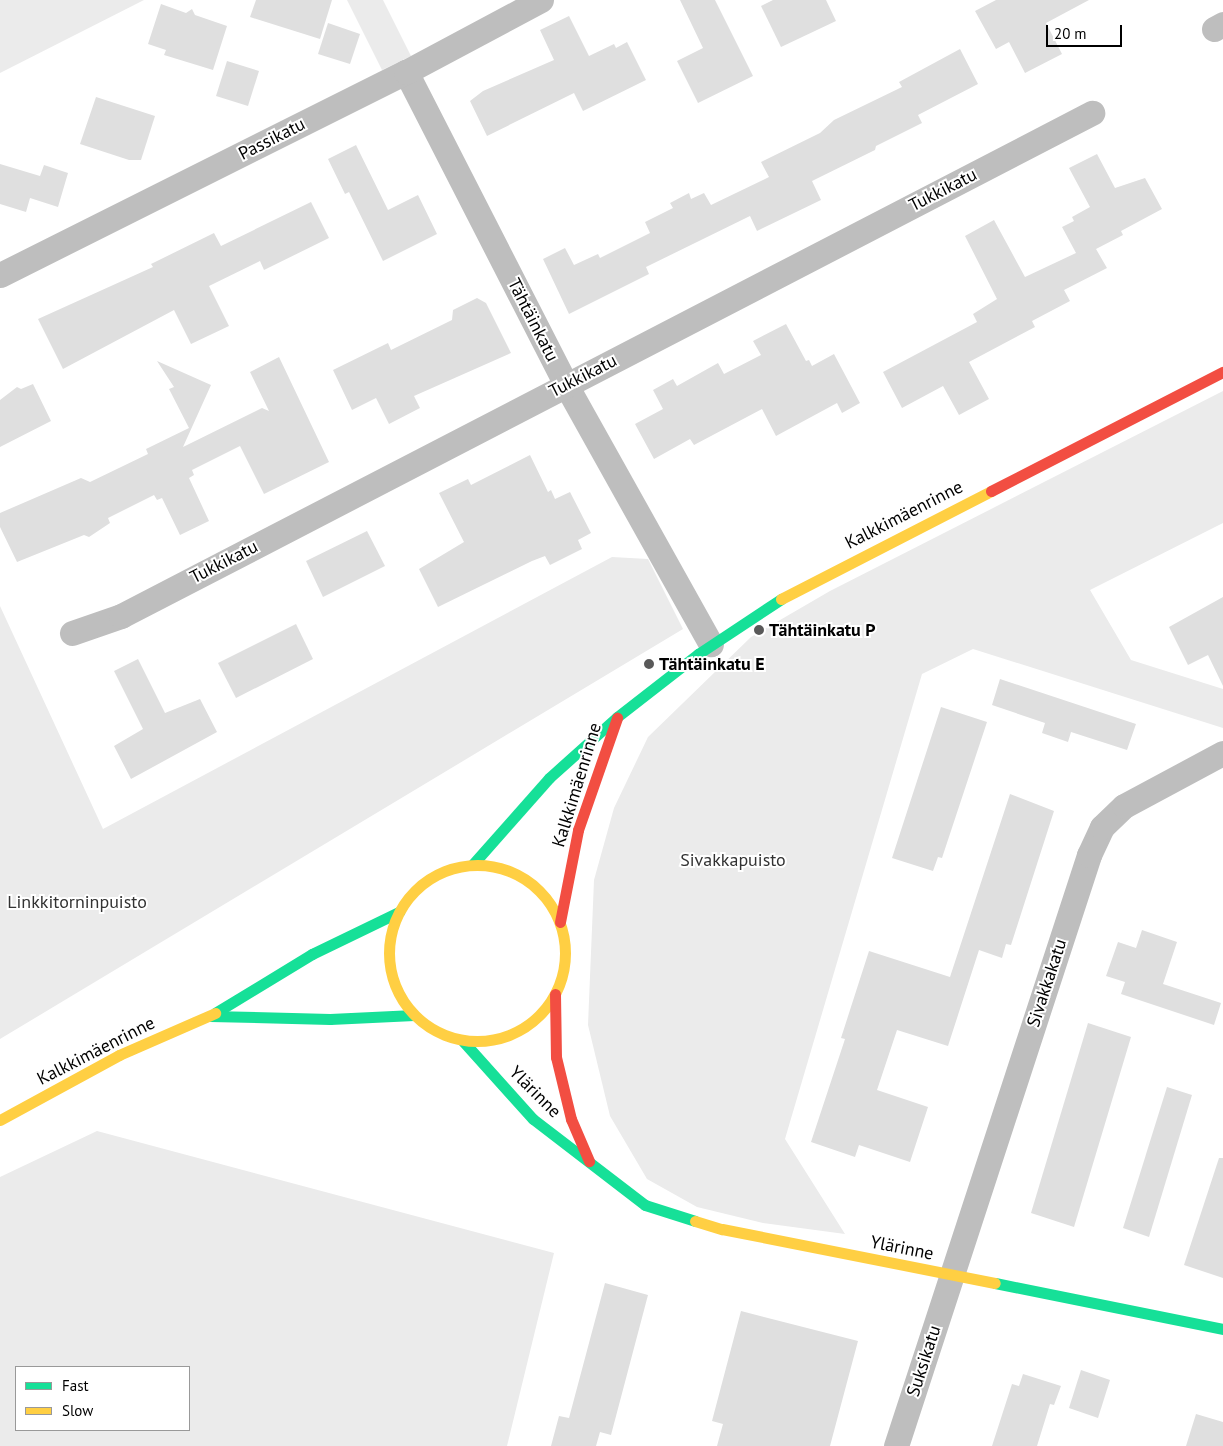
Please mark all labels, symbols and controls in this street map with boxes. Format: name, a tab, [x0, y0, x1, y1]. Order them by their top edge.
scale bar	[1048, 15, 1124, 47]
text: 20 m	[1054, 24, 1087, 43]
street label: Passikatu	[235, 113, 309, 165]
street label: Tukkikatu	[905, 164, 981, 216]
street label: Tähtäinkatu	[503, 275, 563, 365]
street label: Tukkikatu	[545, 350, 621, 402]
street label: Kalkkimäenrinne	[842, 476, 966, 554]
street label: Tukkikatu	[186, 536, 262, 588]
place label: Tähtäinkatu P	[769, 619, 876, 641]
marker: Tähtäinkatu P	[753, 624, 765, 636]
place label: Tähtäinkatu E	[659, 653, 765, 675]
marker: Tähtäinkatu E	[643, 658, 655, 670]
street label: Kalkkimäenrinne	[548, 720, 606, 850]
park label: Sivakkapuisto	[680, 849, 786, 871]
park label: Linkkitorninpuisto	[7, 891, 147, 913]
street label: Sivakkakatu	[1023, 936, 1071, 1030]
street label: Kalkkimäenrinne	[34, 1012, 158, 1090]
street label: Ylärinne	[505, 1062, 565, 1122]
street label: Ylärinne	[869, 1231, 935, 1265]
street label: Suksikatu	[902, 1323, 946, 1399]
legend	[15, 1366, 190, 1431]
text: Fast	[62, 1376, 89, 1395]
text: Slow	[62, 1401, 93, 1420]

